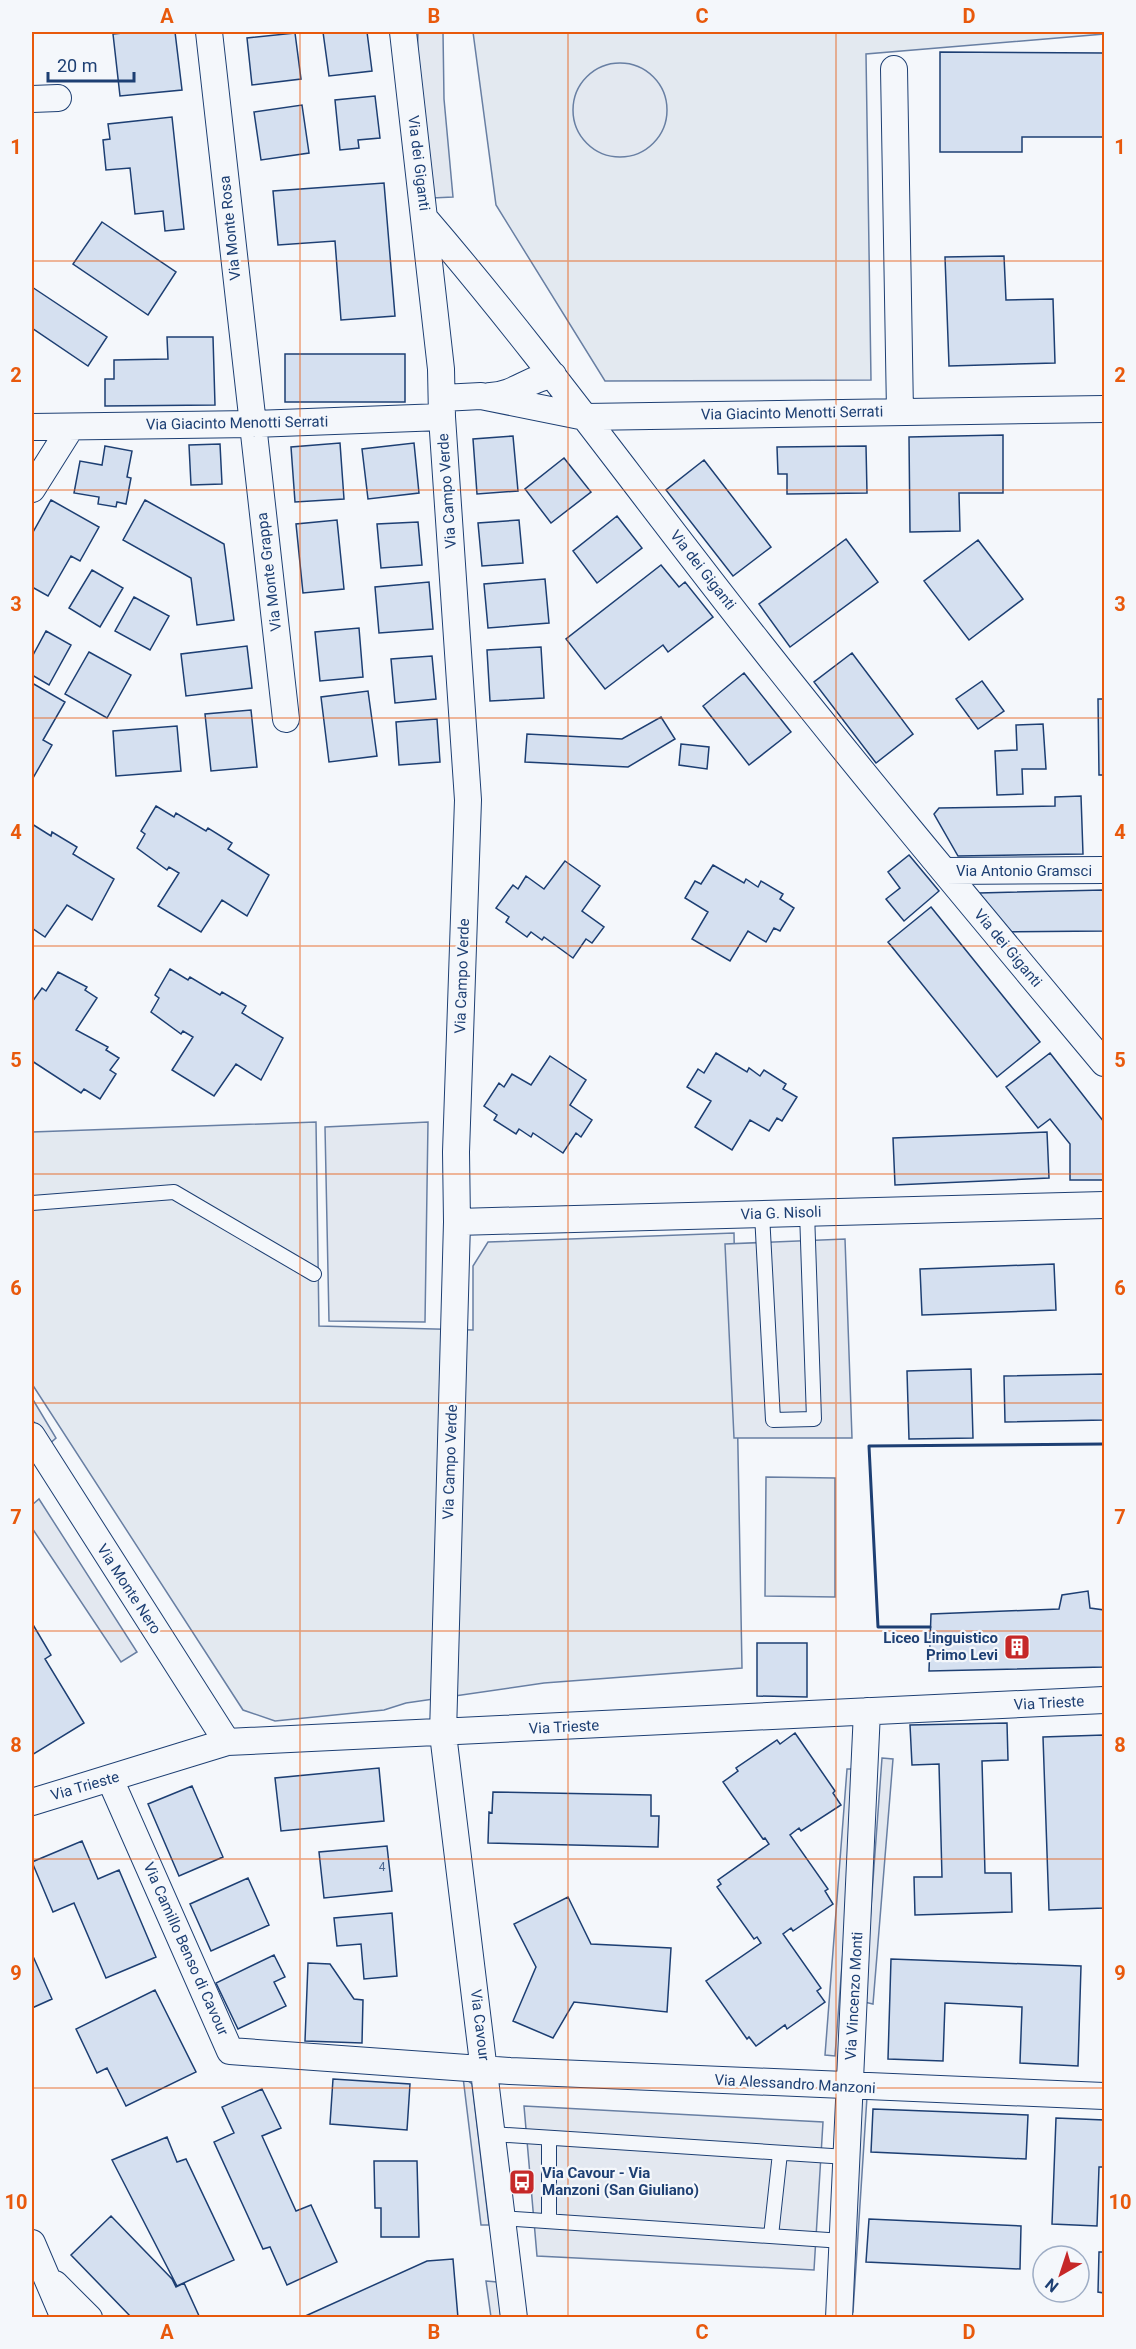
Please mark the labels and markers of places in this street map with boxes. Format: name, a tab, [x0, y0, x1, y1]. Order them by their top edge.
place label: Liceo Linguistico Primo Levi	[883, 1629, 998, 1664]
building icon: Liceo Linguistico Primo Levi	[1002, 1632, 1032, 1662]
place label: Via Cavour - Via Manzoni (San Giuliano)	[542, 2164, 699, 2199]
bus stop icon: Via Cavour - Via Manzoni (San Giuliano)	[507, 2167, 537, 2197]

